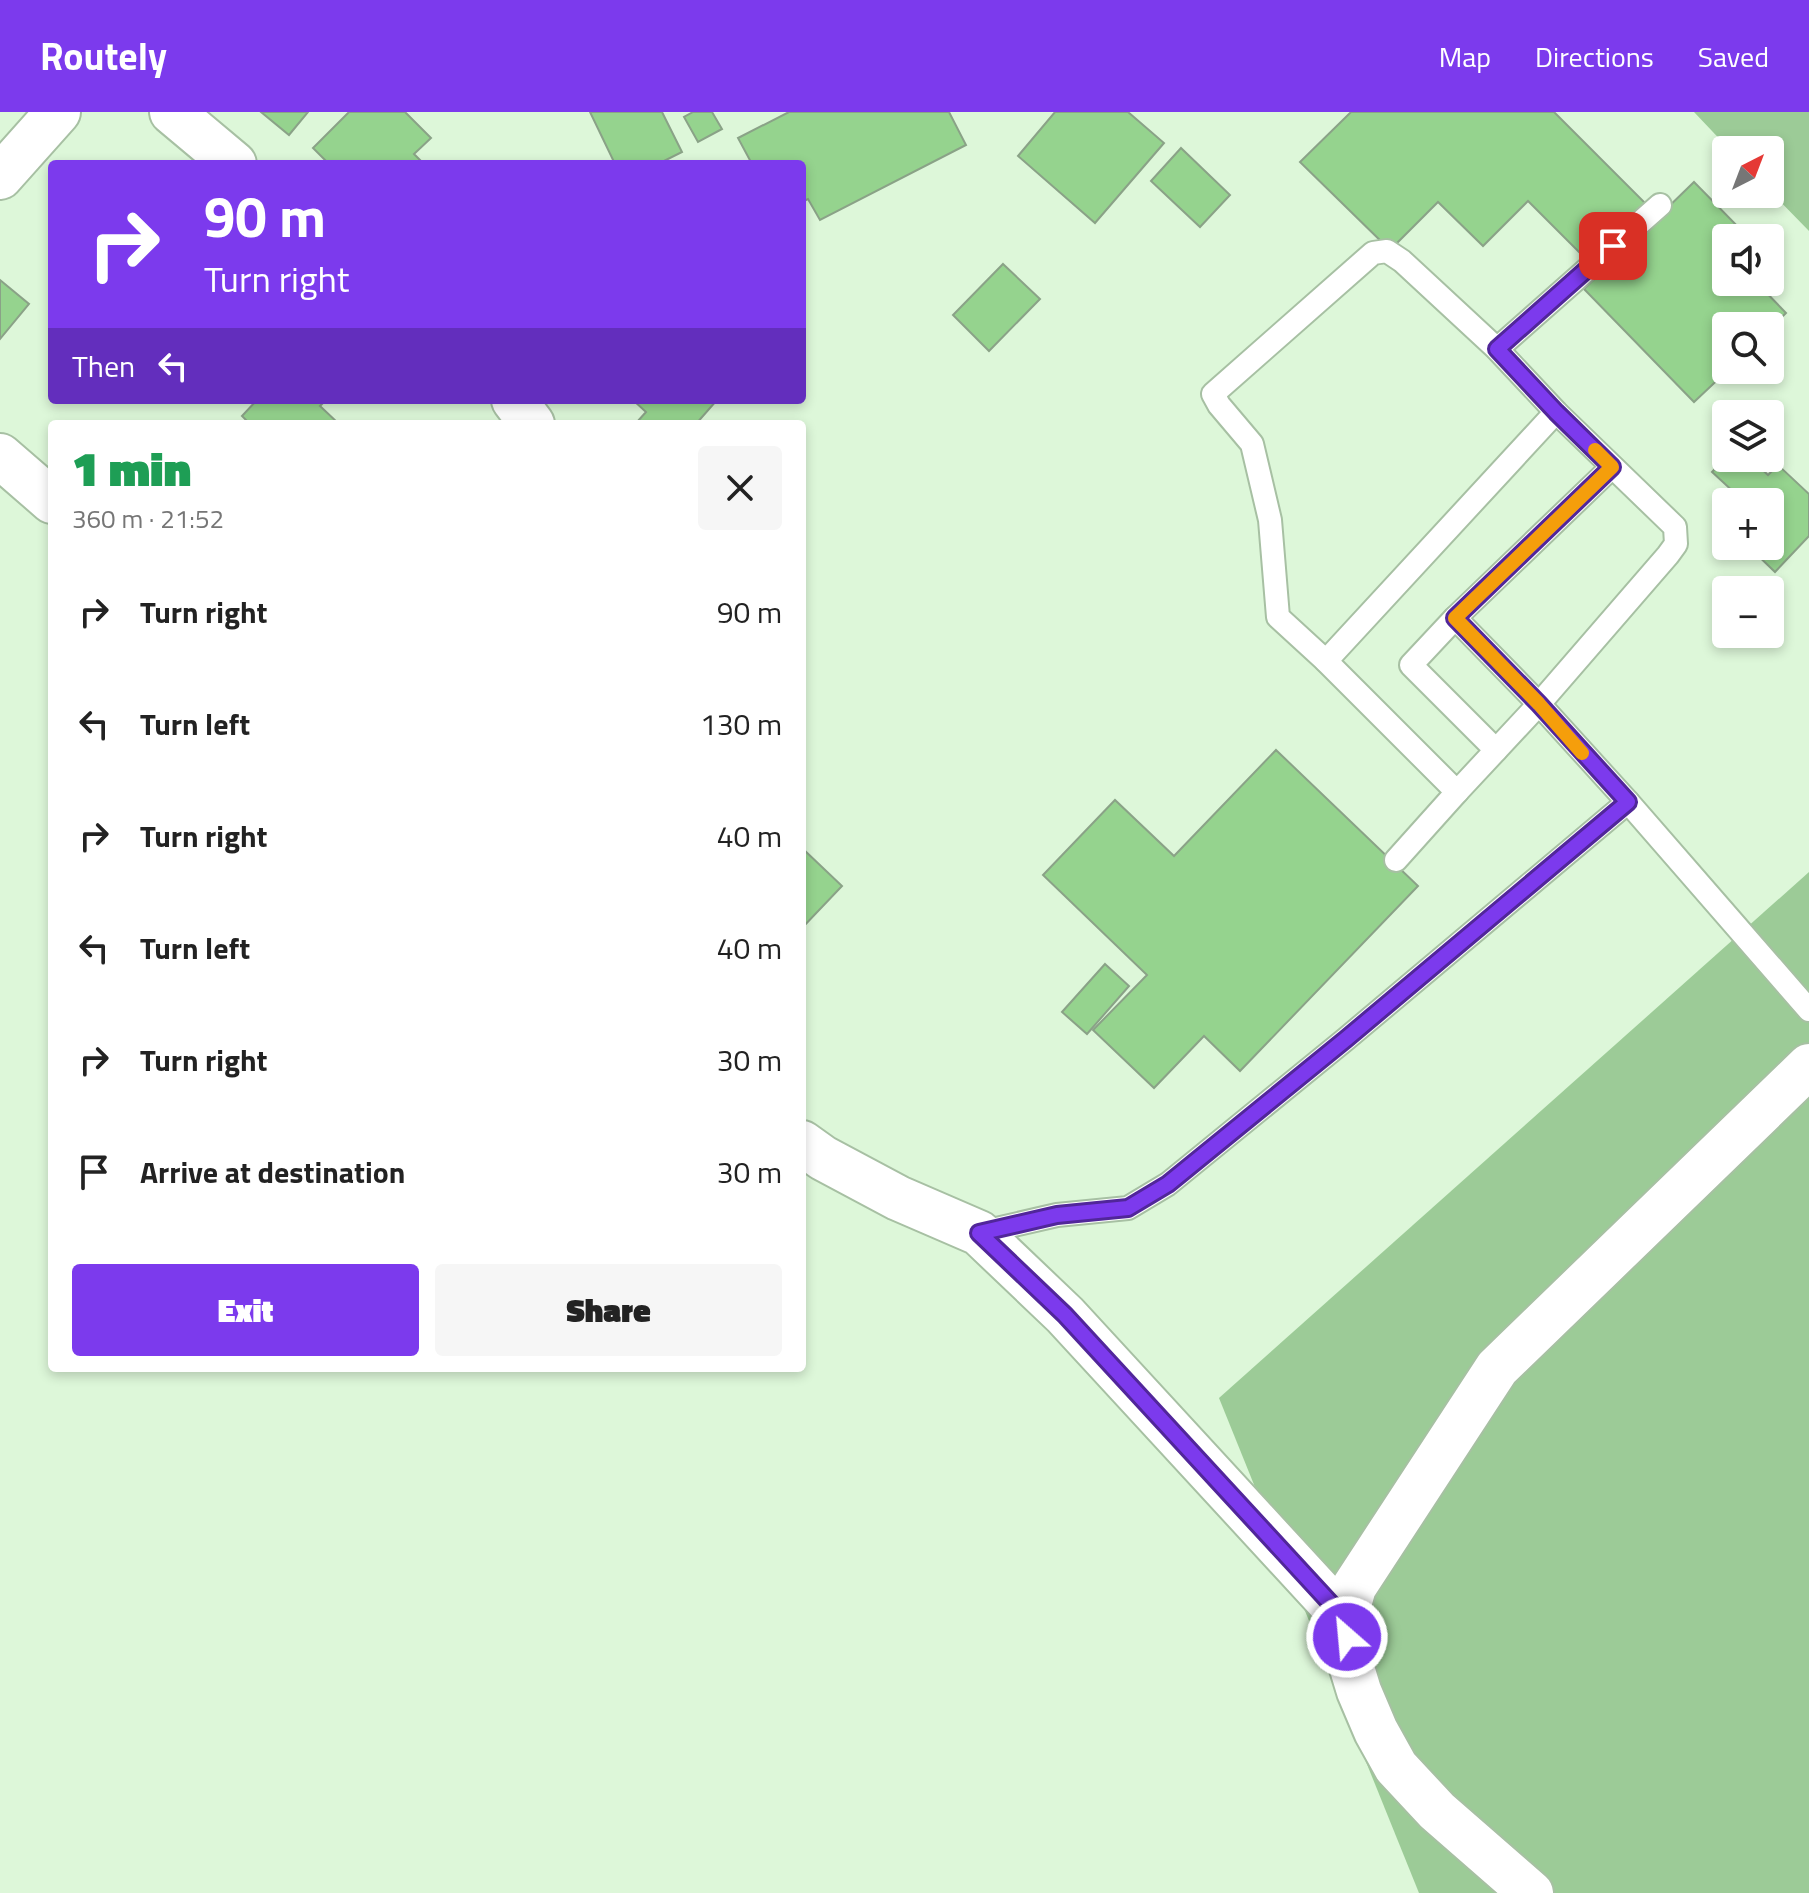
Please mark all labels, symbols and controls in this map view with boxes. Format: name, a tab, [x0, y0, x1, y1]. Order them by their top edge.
text: Routely	[40, 27, 167, 85]
text: Map	[1439, 35, 1491, 78]
text: Directions	[1535, 35, 1654, 78]
text: Saved	[1698, 35, 1769, 78]
north arrow	[1712, 136, 1784, 208]
map controls	[1712, 136, 1784, 648]
text: 90 m	[204, 174, 326, 259]
icon: right	[72, 192, 176, 296]
pin	[1579, 212, 1647, 280]
icon: arrive	[1591, 224, 1635, 268]
button: sound	[1712, 224, 1784, 296]
text: Turn right	[204, 251, 349, 306]
button: search	[1712, 312, 1784, 384]
text: Then	[72, 343, 135, 389]
icon: left	[151, 344, 195, 388]
button: layers	[1712, 400, 1784, 472]
text: 1 min	[72, 432, 191, 505]
button: close	[698, 446, 782, 530]
button: +	[1712, 488, 1784, 560]
text: 360 m · 21:52	[72, 499, 224, 538]
button: −	[1712, 576, 1784, 648]
text: Turn right	[140, 589, 268, 635]
text: 90 m	[717, 589, 782, 635]
icon: right	[72, 590, 116, 634]
text: Turn left	[140, 701, 250, 747]
text: 130 m	[700, 701, 782, 747]
icon: left	[72, 702, 116, 746]
text: Turn right	[140, 813, 268, 859]
text: 40 m	[717, 813, 782, 859]
icon: right	[72, 814, 116, 858]
text: Turn left	[140, 925, 250, 971]
text: 40 m	[717, 925, 782, 971]
icon: left	[72, 926, 116, 970]
text: Turn right	[140, 1037, 268, 1083]
text: 30 m	[717, 1037, 782, 1083]
icon: right	[72, 1038, 116, 1082]
text: Arrive at destination	[140, 1149, 405, 1195]
text: 30 m	[717, 1149, 782, 1195]
icon: arrive	[72, 1150, 116, 1194]
button: Exit	[72, 1264, 419, 1356]
button: Share	[435, 1264, 782, 1356]
position arrow	[1305, 1595, 1389, 1679]

